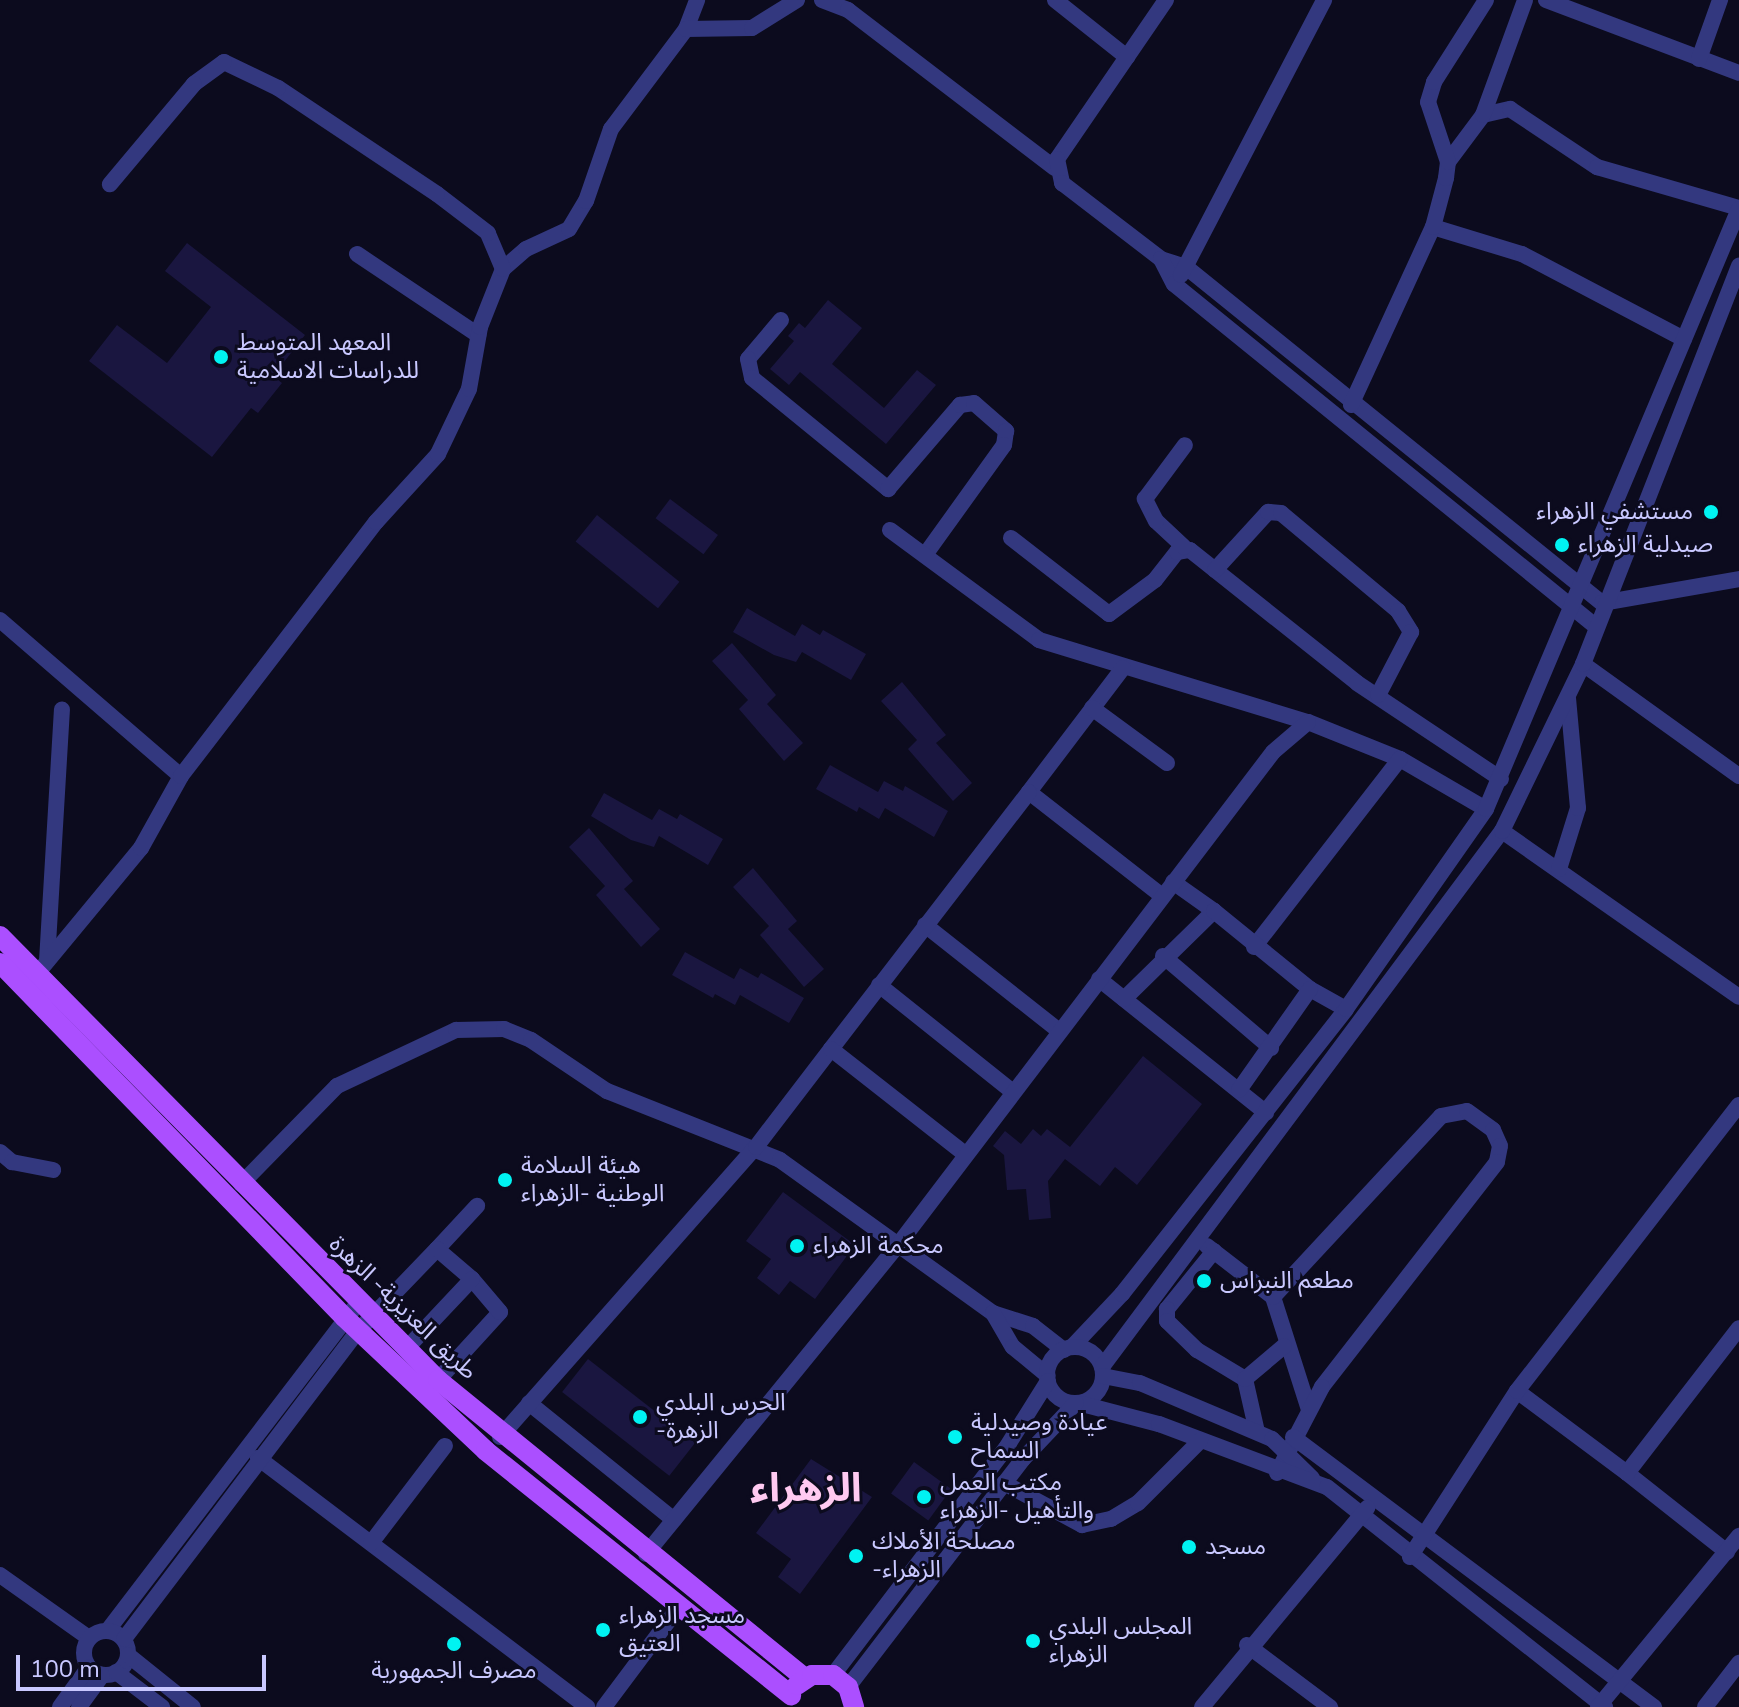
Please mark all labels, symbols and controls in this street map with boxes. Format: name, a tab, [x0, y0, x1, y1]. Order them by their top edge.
place label: المعهد المتوسط للدراسات الاسلامية	[237, 329, 419, 385]
marker: المعهد المتوسط للدراسات الاسلامية	[212, 348, 230, 366]
place label: مستشفي الزهراء	[1536, 498, 1693, 526]
marker: مستشفي الزهراء	[1700, 501, 1722, 523]
place label: صيدلية الزهراء	[1578, 531, 1713, 559]
marker: صيدلية الزهراء	[1553, 536, 1571, 554]
place label: هيئة السلامة الوطنية -الزهراء	[521, 1152, 664, 1208]
marker: هيئة السلامة الوطنية -الزهراء	[496, 1171, 514, 1189]
street label: طريق العزيزية- الزهرة	[323, 1230, 483, 1386]
place label: محكمة الزهراء	[813, 1232, 944, 1260]
marker: محكمة الزهراء	[788, 1237, 806, 1255]
place label: مطعم النبراس	[1220, 1267, 1354, 1295]
marker: مطعم النبراس	[1195, 1272, 1213, 1290]
place label: الحرس البلدي -الزهرة	[656, 1389, 786, 1445]
marker: الحرس البلدي -الزهرة	[631, 1408, 649, 1426]
place label: عيادة وصيدلية السماح	[971, 1409, 1107, 1465]
marker: عيادة وصيدلية السماح	[946, 1428, 964, 1446]
district label: الزهراء	[750, 1464, 862, 1512]
place label: مكتب العمل والتأهيل -الزهراء	[940, 1469, 1094, 1525]
marker: مكتب العمل والتأهيل -الزهراء	[915, 1488, 933, 1506]
place label: مصلحة الأملاك -الزهراء	[872, 1528, 1016, 1584]
place label: مسجد	[1205, 1533, 1266, 1561]
marker: مسجد	[1180, 1538, 1198, 1556]
marker: مصلحة الأملاك -الزهراء	[847, 1547, 865, 1565]
place label: مسجد الزهراء العتيق	[619, 1602, 745, 1658]
place label: المجلس البلدي الزهراء	[1049, 1613, 1192, 1669]
marker: مسجد الزهراء العتيق	[594, 1621, 612, 1639]
marker: المجلس البلدي الزهراء	[1024, 1632, 1042, 1650]
marker: مصرف الجمهورية	[445, 1635, 463, 1653]
scale bar	[20, 1639, 270, 1689]
text: 100 m	[30, 1653, 100, 1685]
place label: مصرف الجمهورية	[371, 1657, 537, 1685]

